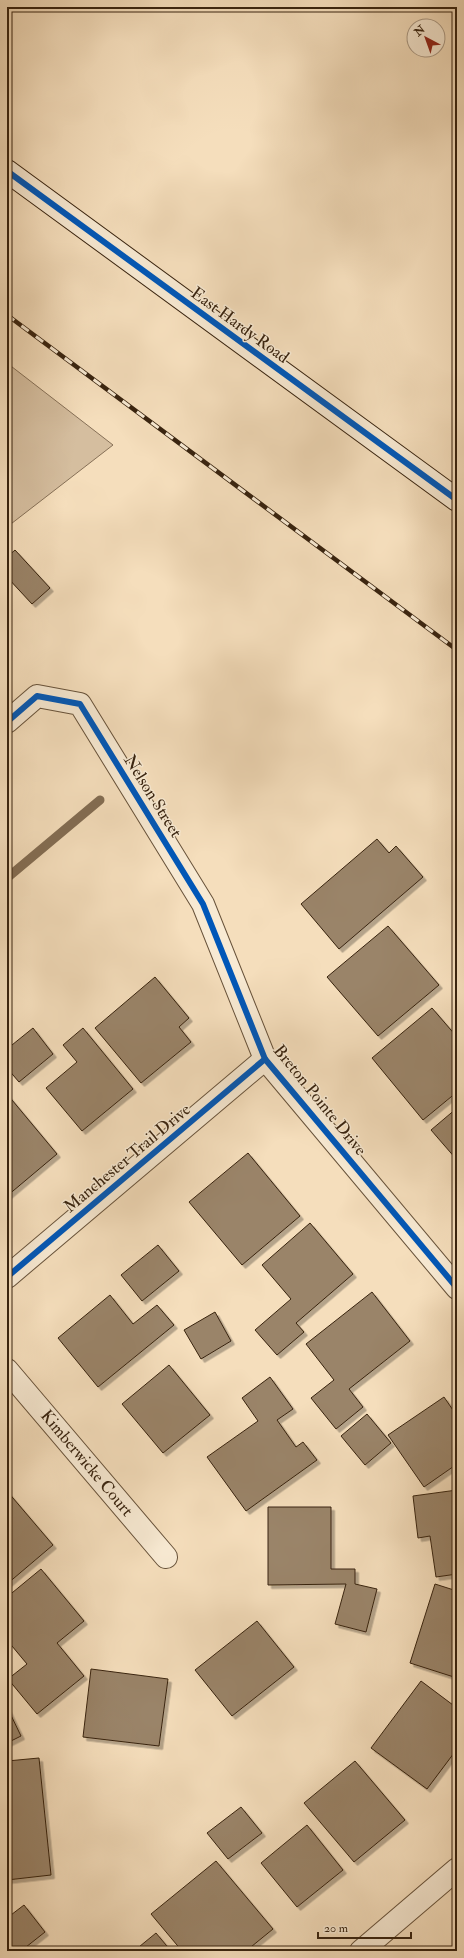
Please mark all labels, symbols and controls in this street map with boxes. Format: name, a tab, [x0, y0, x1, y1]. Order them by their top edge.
north arrow	[406, 18, 446, 58]
text: N	[411, 22, 429, 40]
street label: East Hardy Road	[186, 282, 294, 369]
street label: Nelson Street	[119, 751, 187, 842]
street label: Breton Pointe Drive	[269, 1040, 371, 1160]
street label: Manchester Trail Drive	[59, 1099, 195, 1217]
street label: Kimberwicke Court	[36, 1405, 138, 1521]
scale bar	[318, 1914, 411, 1940]
text: 20 m	[324, 1921, 349, 1936]

